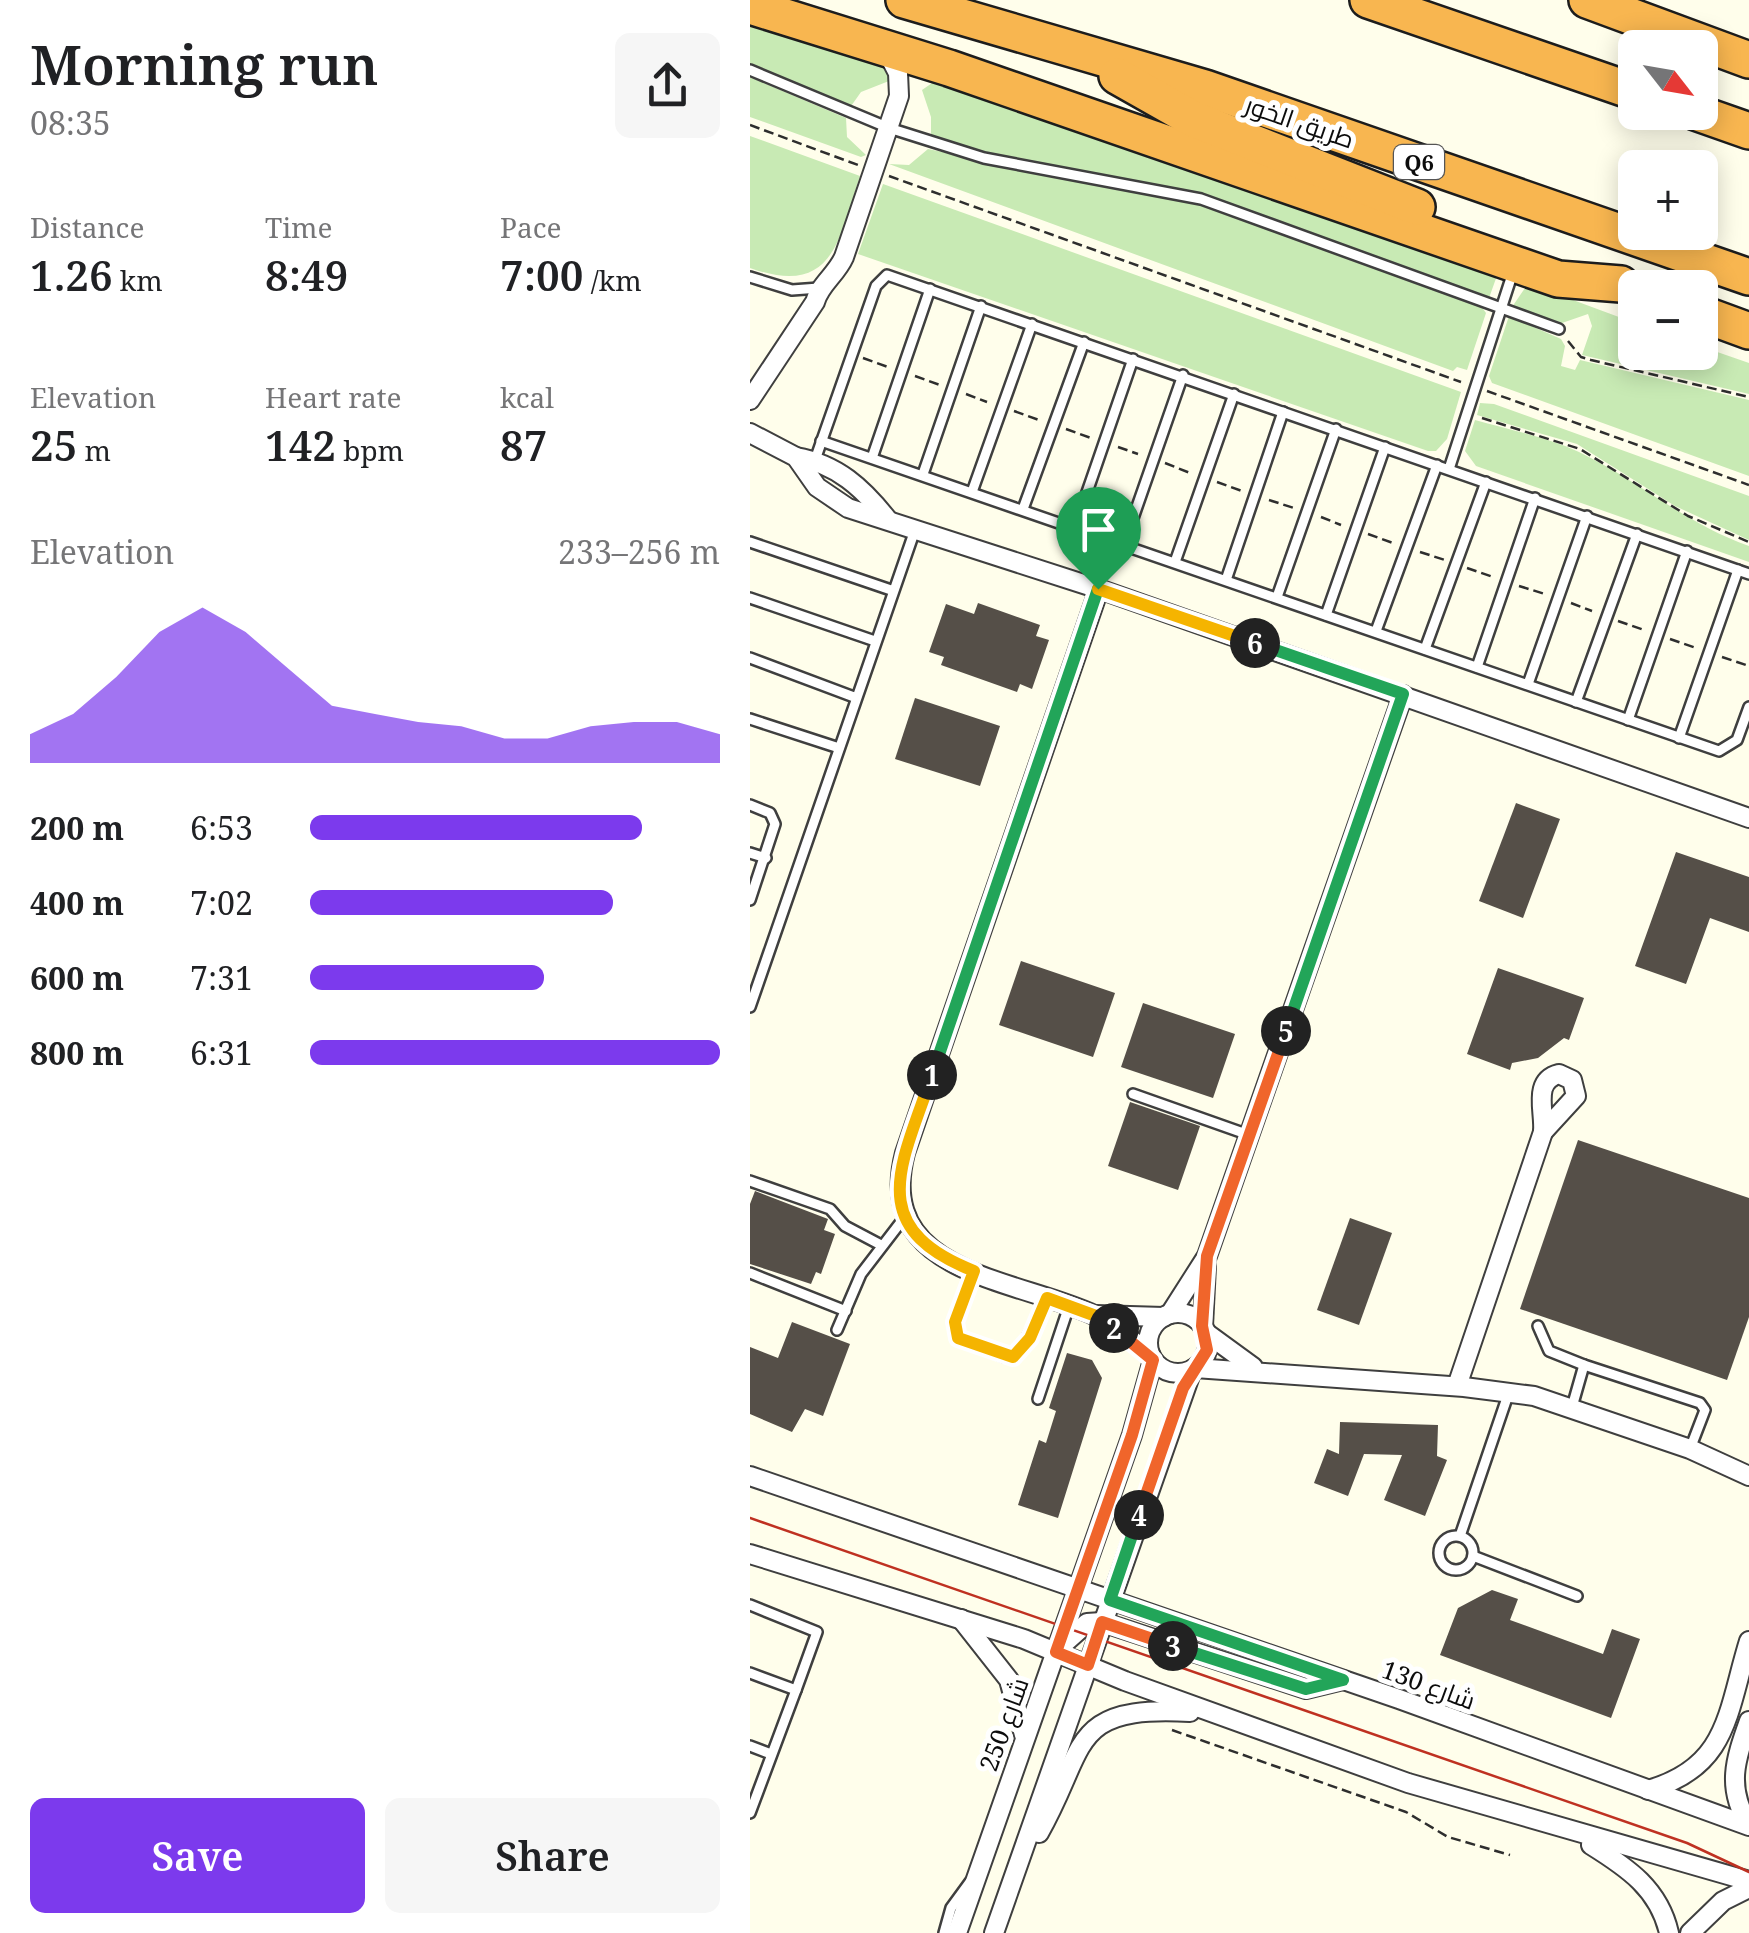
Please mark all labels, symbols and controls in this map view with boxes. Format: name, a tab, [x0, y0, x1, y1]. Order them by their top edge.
text: Morning run	[30, 26, 379, 101]
north arrow	[1618, 30, 1718, 130]
map controls	[1618, 30, 1718, 370]
button: share	[615, 33, 720, 138]
street label: طريق الخور	[1239, 86, 1359, 156]
text: 08:35	[30, 101, 111, 144]
road number: Q6	[1394, 145, 1444, 179]
button: +	[1618, 150, 1718, 250]
text: Distance	[30, 208, 144, 246]
text: Time	[265, 208, 333, 246]
text: Pace	[500, 208, 561, 246]
text: 1.26	[30, 246, 113, 303]
text: 8:49	[265, 246, 348, 303]
text: 7:00	[500, 246, 583, 303]
text: km	[113, 261, 163, 299]
text: /km	[583, 261, 642, 299]
button: −	[1618, 270, 1718, 370]
text: Elevation	[30, 378, 156, 416]
text: Heart rate	[265, 378, 402, 416]
text: kcal	[500, 378, 554, 416]
text: 25	[30, 416, 77, 473]
text: 142	[265, 416, 336, 473]
text: 87	[500, 416, 547, 473]
text: m	[77, 431, 111, 469]
text: bpm	[336, 431, 404, 469]
pin	[1056, 487, 1141, 590]
icon: arrive	[1071, 502, 1126, 557]
text: Elevation	[30, 530, 174, 573]
text: 233–256 m	[558, 530, 720, 573]
pin: 6	[1230, 618, 1280, 668]
text: 6	[1247, 624, 1263, 662]
text: 200 m	[30, 806, 124, 849]
text: 6:53	[190, 806, 253, 849]
text: 400 m	[30, 881, 124, 924]
text: 7:02	[190, 881, 253, 924]
text: 600 m	[30, 956, 124, 999]
text: 7:31	[190, 956, 253, 999]
pin: 5	[1261, 1006, 1311, 1056]
text: 5	[1278, 1012, 1294, 1050]
text: 800 m	[30, 1031, 124, 1074]
text: 6:31	[190, 1031, 253, 1074]
pin: 1	[907, 1050, 957, 1100]
text: 1	[924, 1056, 940, 1094]
pin: 2	[1089, 1303, 1139, 1353]
text: 2	[1106, 1309, 1122, 1347]
pin: 4	[1114, 1490, 1164, 1540]
text: 4	[1131, 1496, 1147, 1534]
pin: 3	[1148, 1621, 1198, 1671]
text: 3	[1165, 1627, 1181, 1665]
street label: شارع 130	[1377, 1651, 1480, 1717]
street label: شارع 250	[970, 1673, 1036, 1776]
button: Save	[30, 1798, 365, 1913]
button: Share	[385, 1798, 720, 1913]

